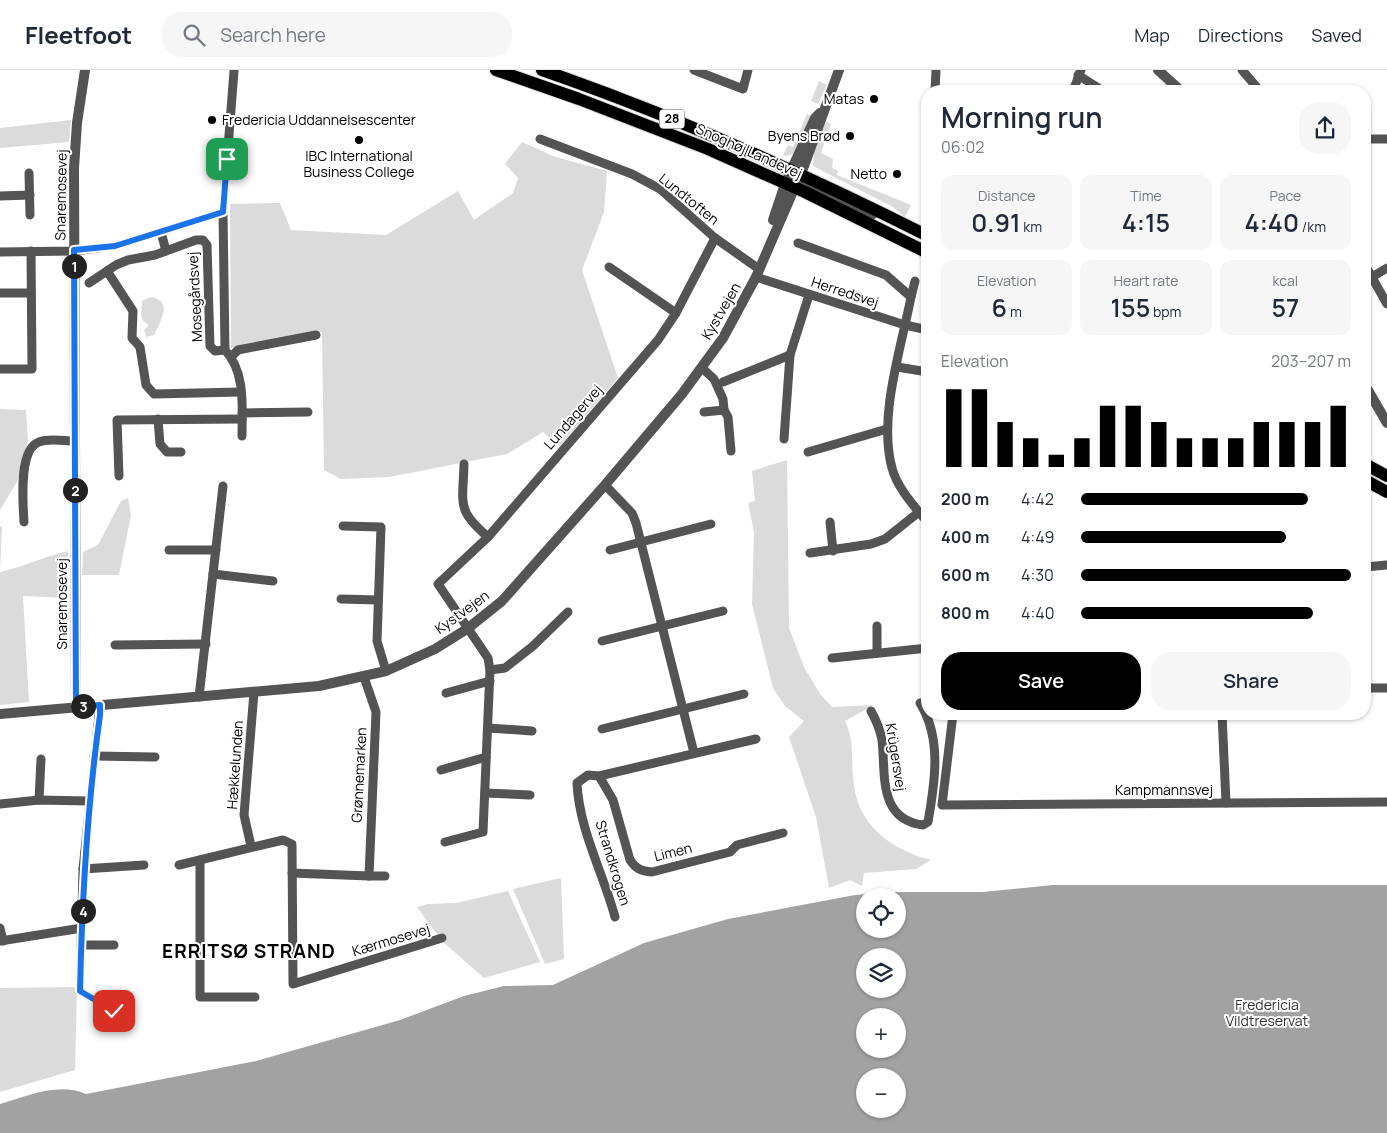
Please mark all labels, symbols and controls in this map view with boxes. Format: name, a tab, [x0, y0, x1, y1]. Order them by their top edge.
search box	[162, 12, 512, 57]
text: Fleetfoot	[25, 18, 132, 51]
icon: search	[180, 21, 208, 49]
text: Search here	[220, 22, 326, 48]
text: Map	[1134, 23, 1170, 47]
text: Directions	[1198, 23, 1283, 47]
text: Saved	[1311, 23, 1362, 47]
place label: Matas	[824, 89, 864, 108]
marker: Matas	[868, 93, 880, 105]
text: Morning run	[941, 98, 1102, 136]
button: share	[1299, 102, 1351, 154]
place label: Fredericia Uddannelsescenter	[222, 110, 416, 129]
road number: 28	[660, 110, 684, 129]
marker: Fredericia Uddannelsescenter	[206, 114, 218, 126]
street label: Snoghøj Landevej	[693, 119, 805, 182]
place label: Byens Brød	[768, 126, 840, 145]
marker: Byens Brød	[844, 130, 856, 142]
marker: IBC International Business College	[353, 134, 365, 146]
text: 06:02	[941, 136, 984, 158]
pin	[206, 138, 248, 180]
icon: arrive	[213, 145, 241, 173]
place label: IBC International Business College	[304, 146, 414, 181]
street label: Snaremosevej	[50, 149, 71, 241]
place label: Netto	[851, 164, 887, 183]
marker: Netto	[891, 168, 903, 180]
street label: Lundtoften	[655, 169, 723, 229]
text: Distance	[978, 186, 1035, 205]
text: Time	[1130, 186, 1162, 205]
text: Pace	[1270, 186, 1301, 205]
text: 0.91	[971, 205, 1021, 240]
text: 4:15	[1122, 205, 1170, 240]
text: 4:40	[1245, 205, 1299, 240]
text: km	[1021, 217, 1042, 236]
text: /km	[1299, 217, 1326, 236]
street label: Mosegårdsvej	[183, 251, 206, 343]
pin: 1	[62, 254, 86, 278]
text: 1	[71, 257, 78, 276]
text: Elevation	[977, 271, 1036, 290]
text: Heart rate	[1114, 271, 1178, 290]
text: kcal	[1273, 271, 1298, 290]
street label: Herredsvej	[809, 272, 881, 311]
street label: Kystvejen	[697, 279, 745, 343]
text: 6	[992, 290, 1007, 325]
text: 155	[1111, 290, 1150, 325]
text: 57	[1271, 290, 1299, 325]
text: m	[1007, 302, 1022, 321]
text: bpm	[1150, 302, 1181, 321]
text: Elevation	[941, 350, 1009, 372]
text: 203–207 m	[1271, 350, 1351, 372]
street label: Lundagervej	[539, 380, 606, 453]
pin: 2	[62, 478, 88, 502]
text: 2	[71, 481, 80, 500]
text: 200 m	[941, 488, 989, 510]
text: 4:42	[1021, 488, 1054, 510]
text: 400 m	[941, 526, 989, 548]
text: 4:49	[1021, 526, 1054, 548]
street label: Snaremosevej	[52, 558, 71, 650]
text: 600 m	[941, 564, 990, 586]
text: 4:30	[1021, 564, 1054, 586]
street label: Kystvejen	[431, 585, 493, 638]
text: 800 m	[941, 602, 989, 624]
text: 4:40	[1021, 602, 1054, 624]
button: Save	[941, 652, 1141, 710]
button: Share	[1151, 652, 1351, 710]
pin: 3	[70, 694, 96, 718]
text: 3	[79, 697, 88, 716]
street label: Hækkelunden	[222, 720, 247, 810]
street label: Krügersvej	[882, 722, 911, 792]
street label: Grønnemarken	[347, 727, 370, 823]
street label: Kampmannsvej	[1115, 780, 1213, 799]
street label: Strandkrogen	[592, 818, 635, 908]
street label: Limen	[652, 838, 694, 865]
map controls	[856, 888, 906, 1118]
button: locate	[856, 888, 906, 938]
pin: 4	[70, 898, 96, 924]
text: 4	[79, 902, 88, 921]
street label: Kærmosevej	[350, 919, 432, 960]
district label: ERRITSØ STRAND	[162, 938, 336, 964]
button: layers	[856, 948, 906, 998]
pin	[93, 990, 135, 1032]
park label: Fredericia Vildtreservat	[1226, 995, 1309, 1030]
icon: check	[100, 997, 128, 1025]
button: +	[856, 1008, 906, 1058]
button: −	[856, 1068, 906, 1118]

